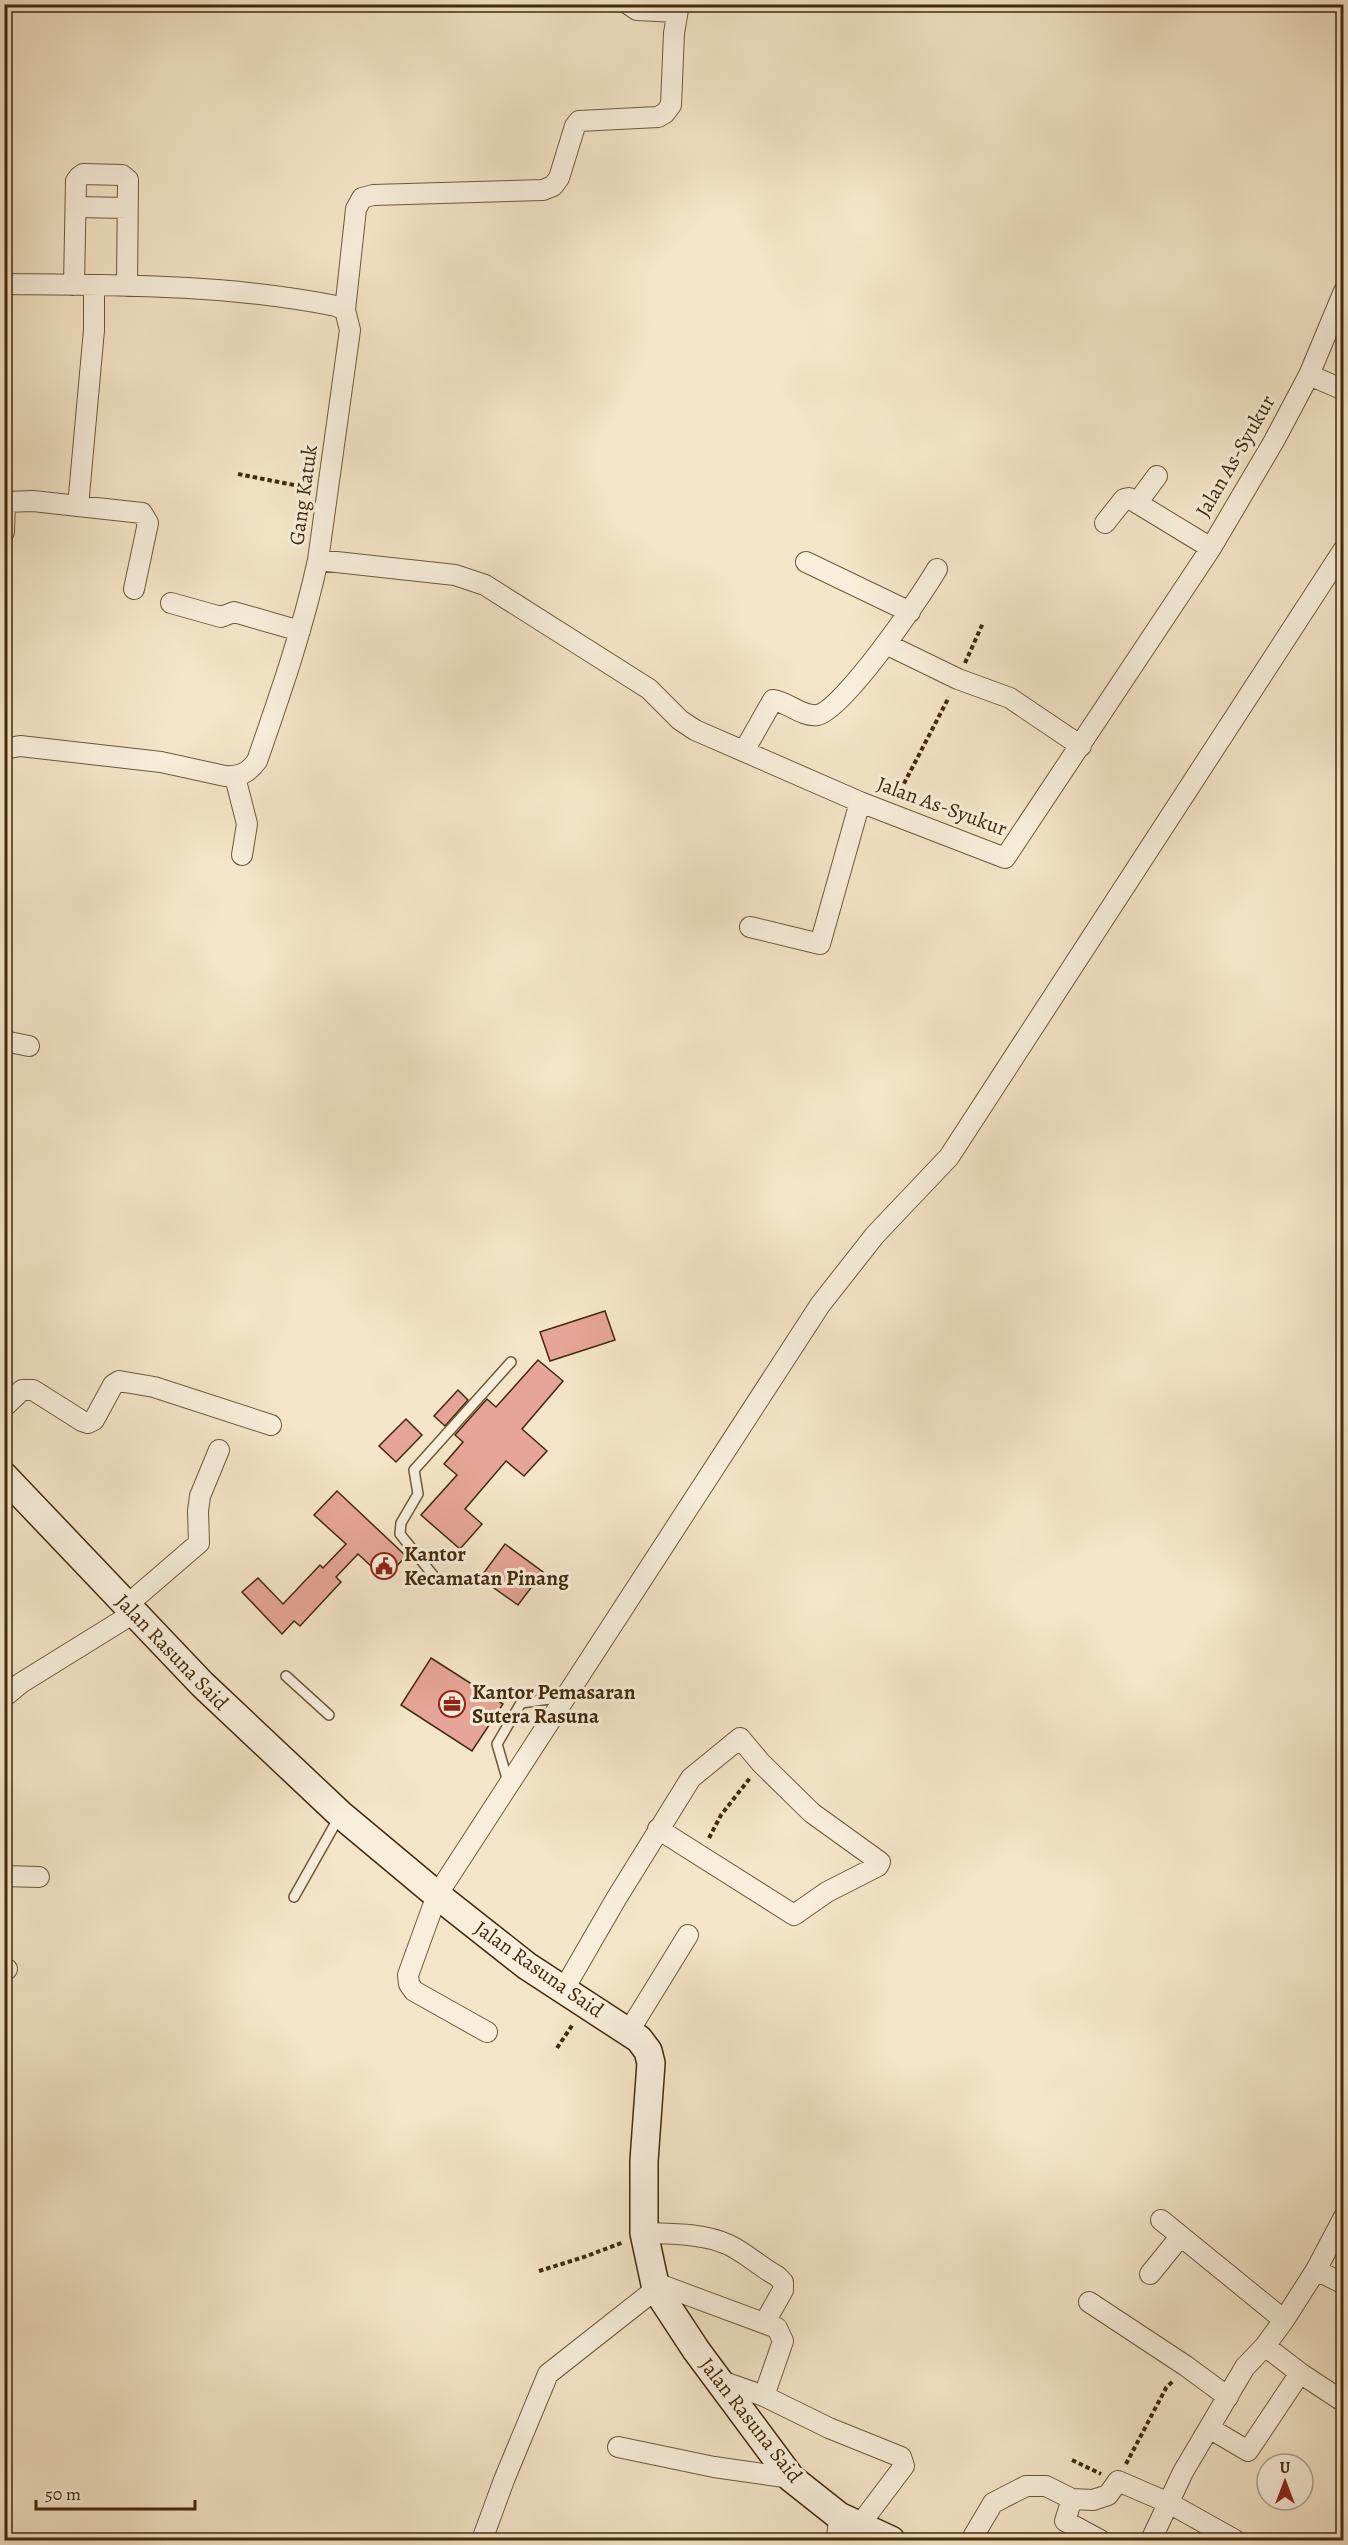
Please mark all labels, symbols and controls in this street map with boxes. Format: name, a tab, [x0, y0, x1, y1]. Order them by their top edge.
street label: Jalan As-Syukur	[1189, 390, 1281, 522]
street label: Gang Katuk	[282, 442, 324, 547]
street label: Jalan As-Syukur	[873, 769, 1011, 843]
place label: Kantor Kecamatan Pinang	[404, 1540, 569, 1592]
public building icon: Kantor Kecamatan Pinang	[369, 1551, 399, 1581]
street label: Jalan Rasuna Said	[109, 1588, 235, 1717]
place label: Kantor Pemasaran Sutera Rasuna	[472, 1678, 636, 1730]
office icon: Kantor Pemasaran Sutera Rasuna	[437, 1689, 467, 1719]
street label: Jalan Rasuna Said	[469, 1914, 610, 2024]
street label: Jalan Rasuna Said	[693, 2352, 809, 2489]
north arrow	[1255, 2452, 1315, 2512]
text: U	[1280, 2457, 1291, 2479]
scale bar	[36, 2473, 195, 2511]
text: 50 m	[45, 2482, 81, 2506]

